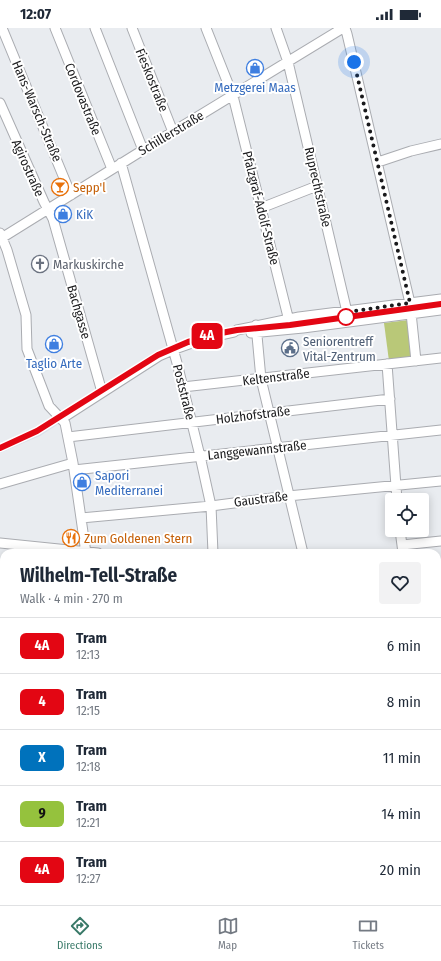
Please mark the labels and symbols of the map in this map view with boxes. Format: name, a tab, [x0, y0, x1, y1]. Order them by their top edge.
street label: Fieskostraße	[132, 46, 172, 114]
your location	[344, 52, 364, 72]
street label: Hans-Warsch-Straße	[9, 58, 65, 164]
shop icon: Metzgerei Maas	[245, 58, 265, 78]
street label: Cordovastraße	[62, 61, 104, 137]
place label: Metzgerei Maas	[214, 80, 296, 95]
street label: Schillerstraße	[136, 108, 206, 158]
street label: Agirostraße	[9, 137, 47, 199]
street label: Ruprechtstraße	[301, 145, 335, 229]
street label: Pfalzgraf-Adolf-Straße	[240, 149, 282, 267]
bar icon: Sepp'l	[50, 177, 70, 197]
place label: Sepp'l	[73, 180, 106, 195]
shop icon: KiK	[53, 204, 73, 224]
place label: KiK	[76, 207, 93, 222]
church icon: Markuskirche	[30, 254, 50, 274]
place label: Markuskirche	[53, 257, 124, 272]
street label: Bachgasse	[64, 283, 94, 341]
unlabelled marker	[337, 308, 355, 326]
line badge: 4A	[189, 323, 225, 349]
shop icon: Taglio Arte	[44, 334, 64, 354]
place label: Seniorentreff Vital-Zentrum	[303, 334, 376, 364]
public building icon: Seniorentreff Vital-Zentrum	[280, 338, 300, 358]
place label: Taglio Arte	[26, 356, 82, 371]
street label: Poststraße	[170, 363, 198, 421]
street label: Keltenstraße	[242, 365, 310, 389]
street label: Holzhofstraße	[215, 403, 291, 427]
street label: Langgewannstraße	[207, 437, 307, 463]
place label: Sapori Mediterranei	[95, 468, 163, 498]
shop icon: Sapori Mediterranei	[72, 472, 92, 492]
street label: Gaustraße	[233, 488, 289, 510]
restaurant icon: Zum Goldenen Stern	[61, 528, 81, 548]
place label: Zum Goldenen Stern	[84, 531, 192, 546]

